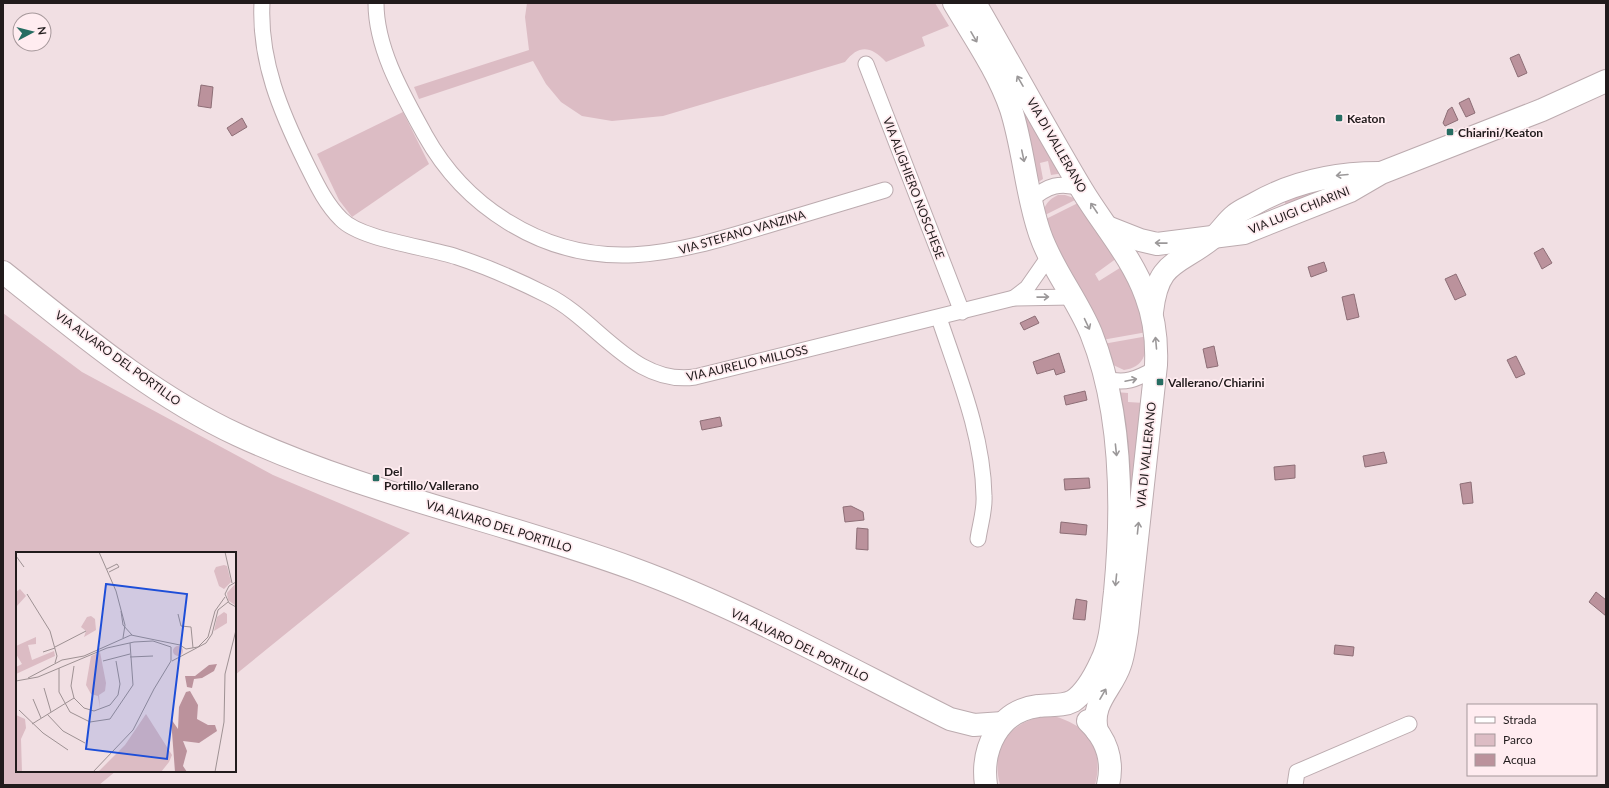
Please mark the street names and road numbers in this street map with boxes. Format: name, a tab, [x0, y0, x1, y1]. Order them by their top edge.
street label: VIA DI VALLERANO	[1024, 95, 1090, 195]
street label: VIA ALIGHIERO NOSCHESE	[880, 115, 948, 261]
street label: VIA LUIGI CHIARINI	[1246, 183, 1352, 237]
street label: VIA STEFANO VANZINA	[677, 206, 808, 257]
street label: VIA ALVARO DEL PORTILLO	[52, 307, 184, 409]
street label: VIA AURELIO MILLOSS	[685, 342, 809, 384]
street label: VIA DI VALLERANO	[1133, 401, 1159, 509]
street label: VIA ALVARO DEL PORTILLO	[424, 497, 574, 555]
street label: VIA ALVARO DEL PORTILLO	[729, 605, 872, 685]

